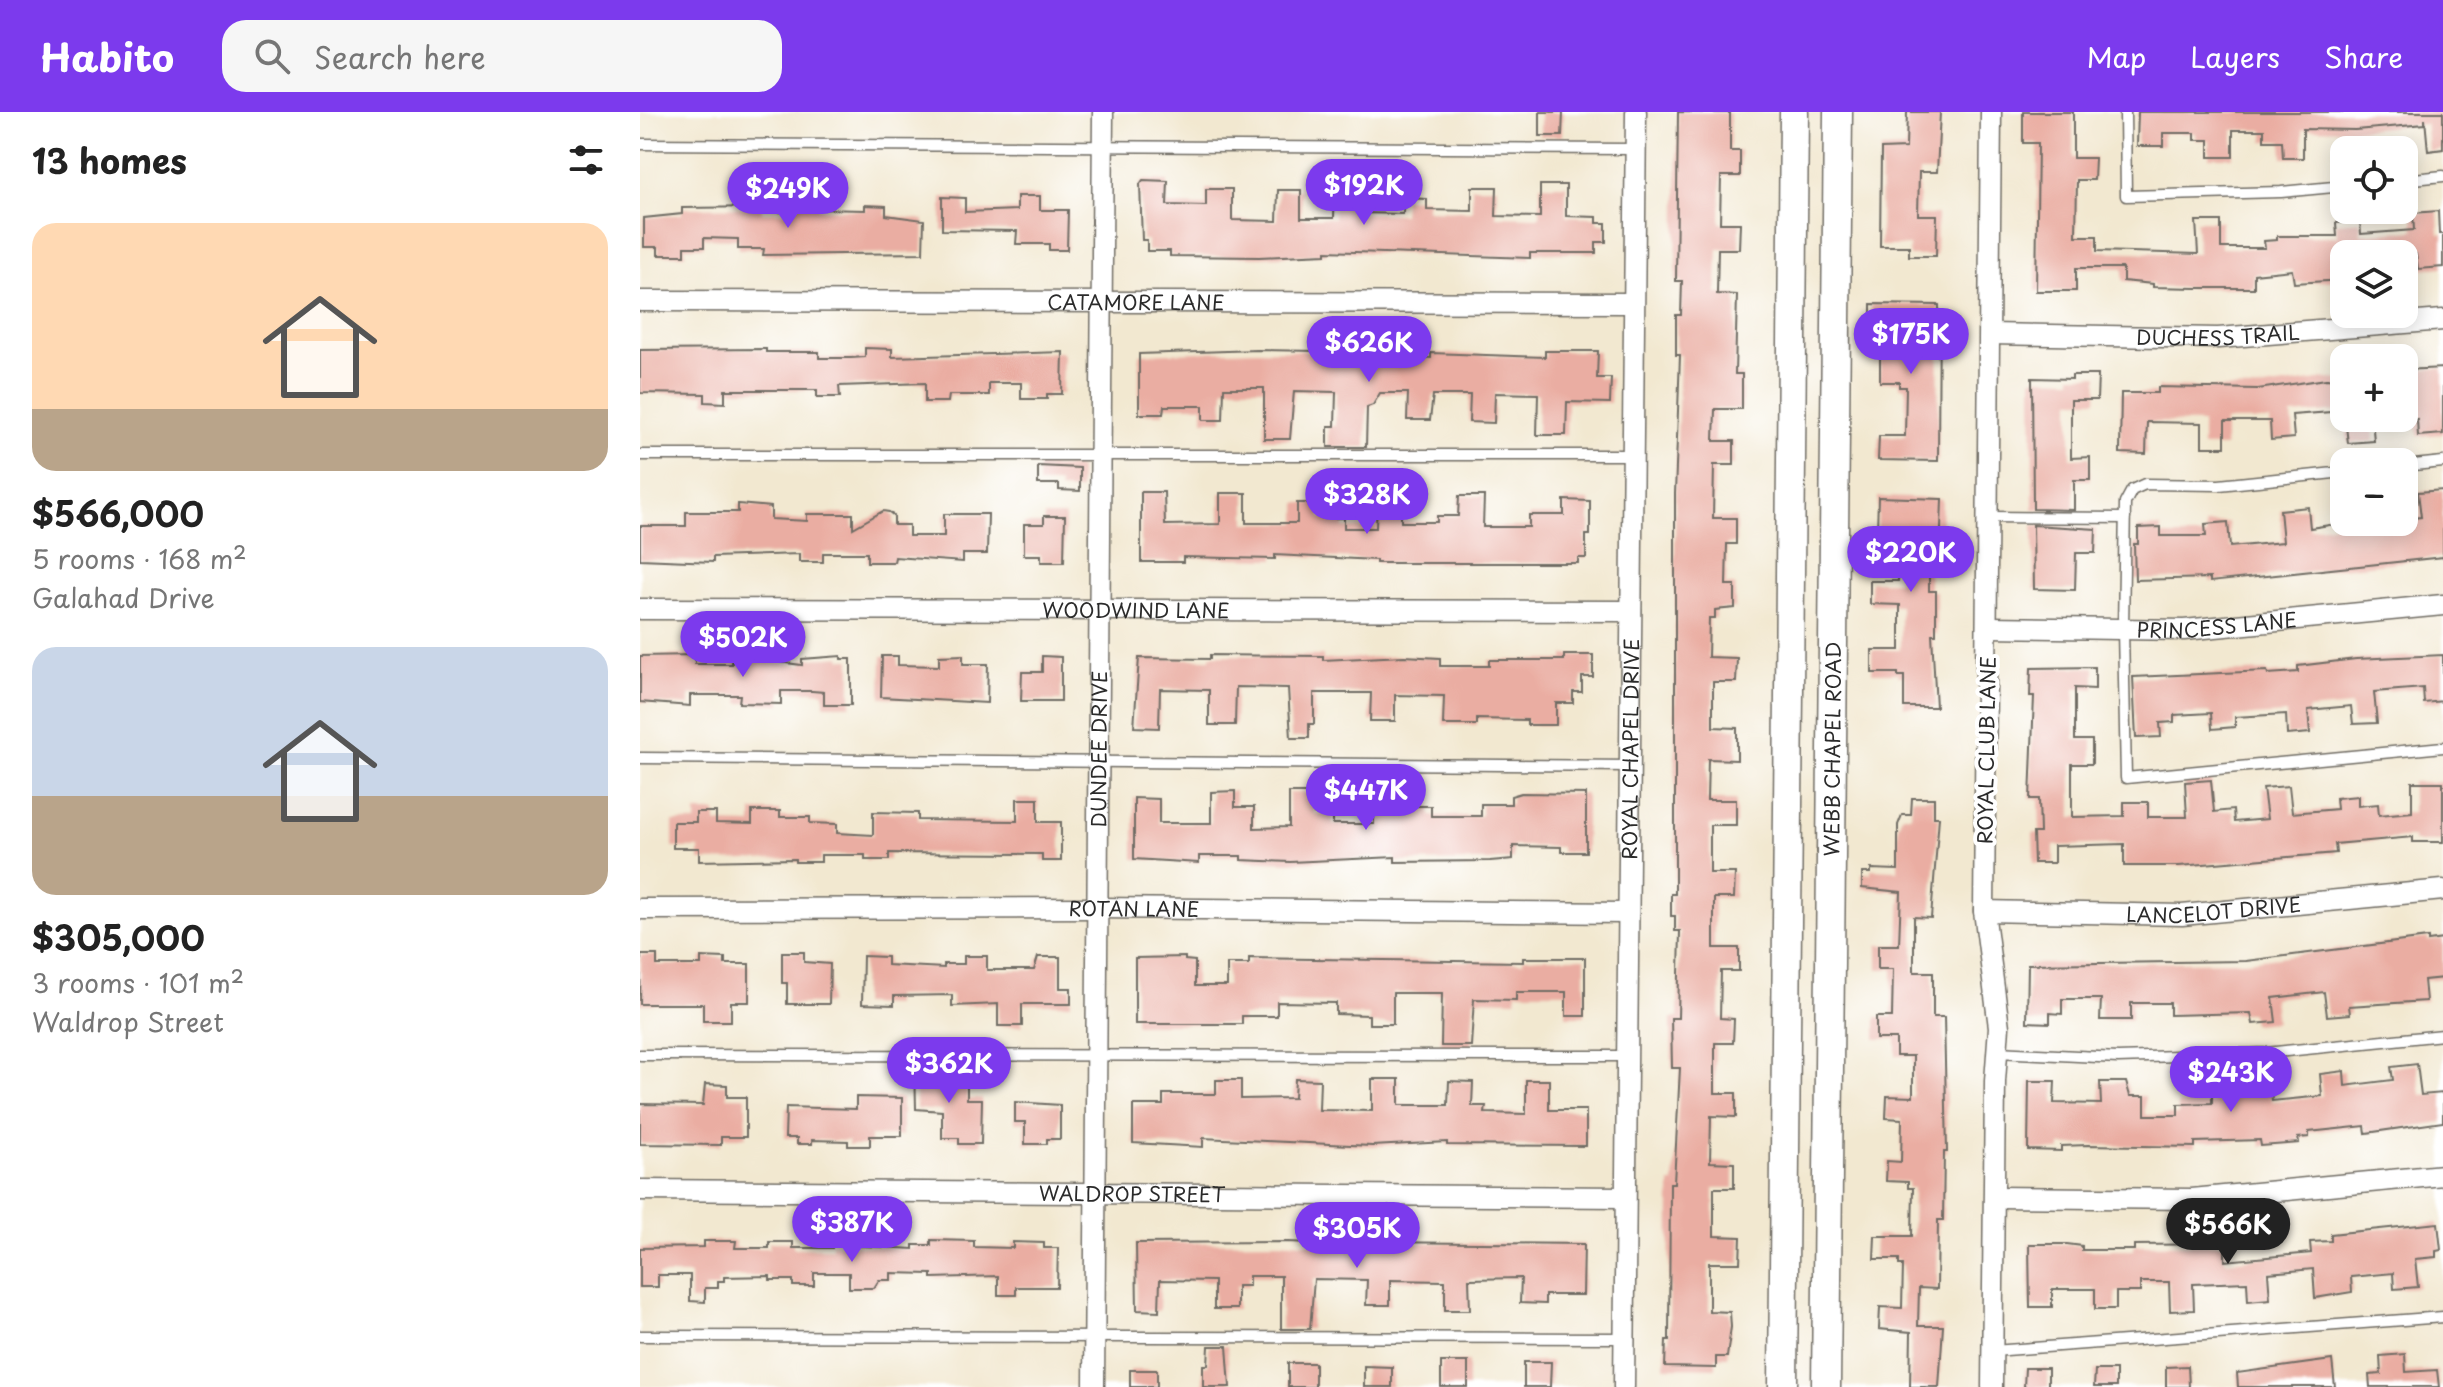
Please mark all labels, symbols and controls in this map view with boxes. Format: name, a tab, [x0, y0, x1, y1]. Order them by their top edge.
search box	[222, 20, 782, 92]
text: Habito	[40, 28, 174, 85]
icon: search	[250, 34, 294, 78]
text: Search here	[314, 34, 486, 79]
text: Map	[2086, 35, 2146, 78]
text: Layers	[2190, 35, 2280, 78]
text: Share	[2324, 35, 2403, 78]
text: 13 homes	[32, 134, 187, 186]
map controls	[2330, 136, 2418, 536]
button: locate	[2330, 136, 2418, 224]
icon: filters	[564, 138, 608, 182]
pin: $192K	[1308, 159, 1420, 227]
pin: $249K	[732, 162, 844, 230]
text: $192K	[1324, 165, 1404, 204]
text: $249K	[745, 168, 831, 207]
button: layers	[2330, 240, 2418, 328]
icon: home	[248, 275, 392, 419]
street label: CATAMORE LANE	[1047, 287, 1225, 317]
pin: $175K	[1855, 308, 1967, 376]
text: $175K	[1872, 314, 1950, 353]
pin: $626K	[1313, 316, 1425, 384]
street label: DUCHESS TRAIL	[2136, 316, 2301, 353]
text: $626K	[1325, 322, 1413, 361]
button: +	[2330, 344, 2418, 432]
button: −	[2330, 448, 2418, 536]
pin: $328K	[1311, 468, 1423, 536]
text: $328K	[1323, 474, 1411, 513]
text: $566,000	[32, 487, 204, 539]
pin: $220K	[1855, 526, 1967, 594]
text: $220K	[1865, 532, 1957, 571]
text: 5 rooms · 168 m²	[32, 539, 247, 578]
text: Galahad Drive	[32, 578, 215, 617]
street label: WOODWIND LANE	[1042, 595, 1230, 625]
street label: PRINCESS LANE	[2136, 604, 2298, 645]
pin: $502K	[687, 611, 799, 679]
text: $502K	[698, 617, 788, 656]
street label: ROYAL CHAPEL DRIVE	[1614, 638, 1646, 860]
street label: WEBB CHAPEL ROAD	[1816, 642, 1848, 857]
street label: ROYAL CLUB LANE	[1969, 656, 2003, 844]
street label: DUNDEE DRIVE	[1083, 671, 1114, 827]
icon: home	[248, 699, 392, 843]
pin: $447K	[1310, 764, 1422, 832]
text: $447K	[1324, 770, 1408, 809]
street label: LANCELOT DRIVE	[2126, 889, 2303, 930]
street label: ROTAN LANE	[1068, 893, 1200, 924]
text: $305,000	[32, 911, 205, 963]
text: 3 rooms · 101 m²	[32, 963, 244, 1002]
text: Waldrop Street	[32, 1002, 224, 1041]
pin: $362K	[893, 1037, 1005, 1105]
text: $362K	[905, 1043, 993, 1082]
pin: $243K	[2175, 1046, 2287, 1114]
text: $243K	[2188, 1052, 2274, 1091]
street label: WALDROP STREET	[1039, 1178, 1226, 1209]
pin: $387K	[796, 1196, 908, 1264]
pin: $566K	[2172, 1198, 2284, 1266]
text: $387K	[810, 1202, 894, 1241]
pin: $305K	[1301, 1202, 1413, 1270]
text: $566K	[2184, 1204, 2272, 1243]
text: $305K	[1313, 1208, 1401, 1247]

